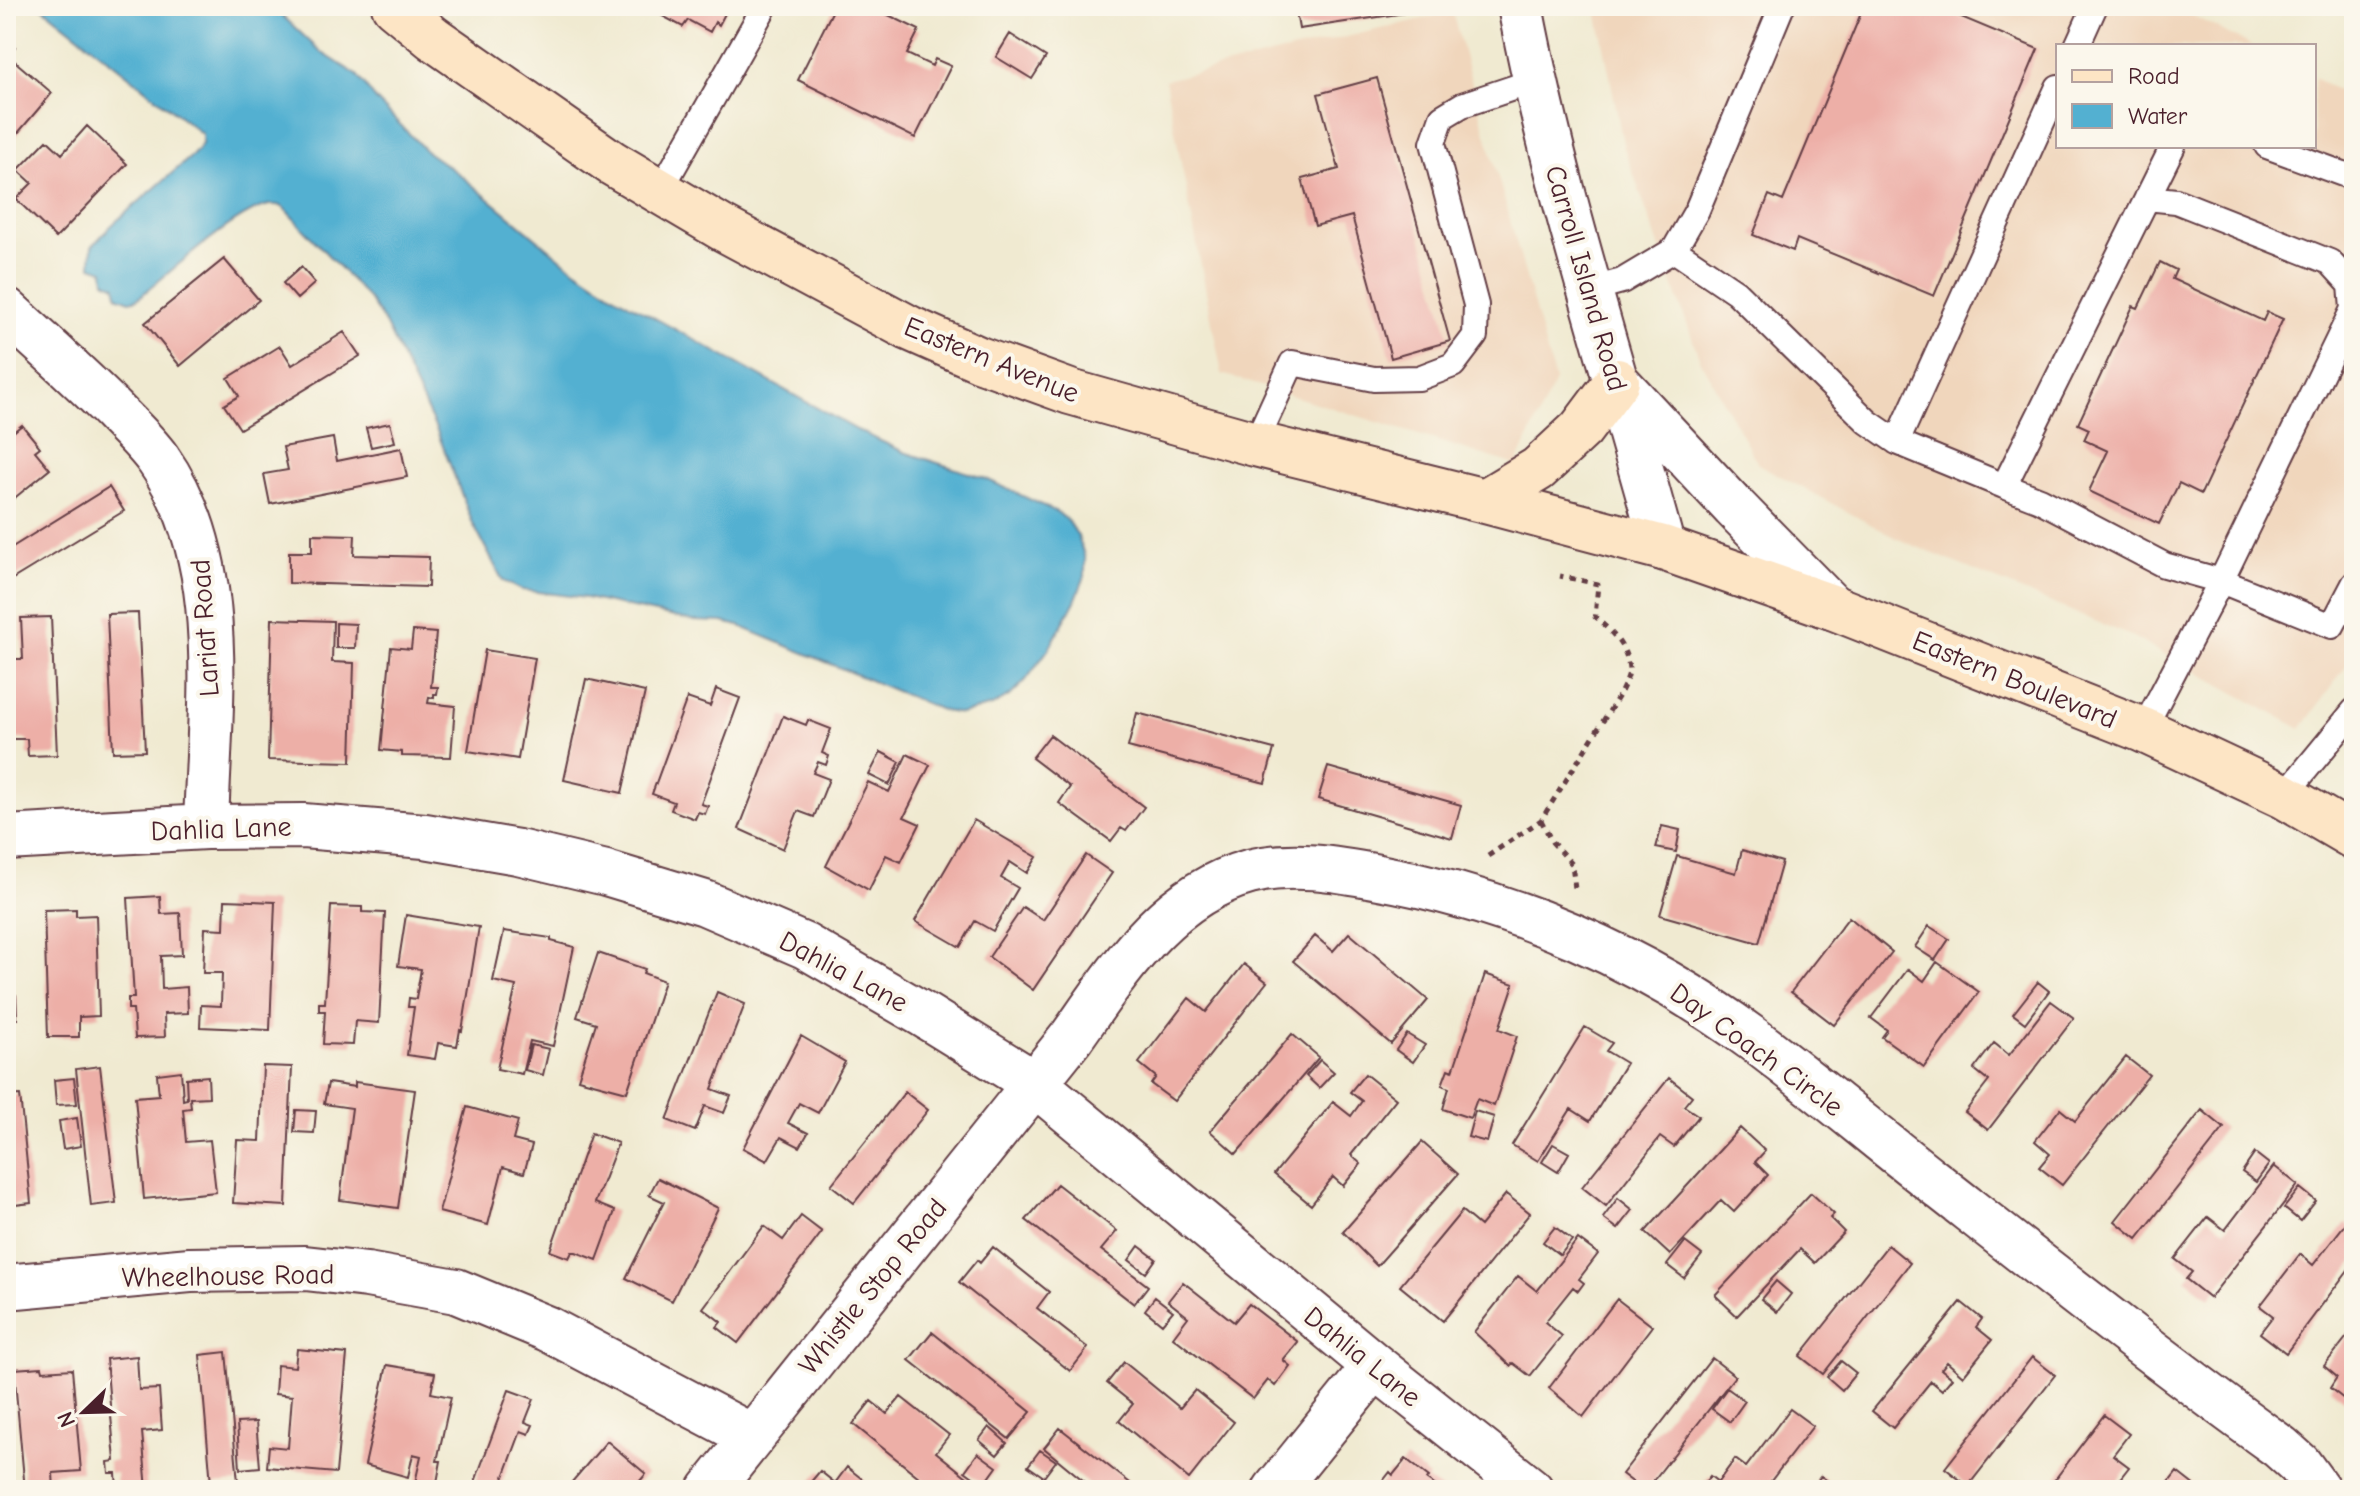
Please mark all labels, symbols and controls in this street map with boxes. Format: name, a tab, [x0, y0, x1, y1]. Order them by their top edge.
legend	[2056, 44, 2316, 148]
text: Road	[2128, 62, 2180, 90]
text: Water	[2128, 102, 2188, 130]
street label: Carroll Island Road	[1539, 162, 1634, 395]
street label: Eastern Avenue	[900, 310, 1084, 409]
street label: Lariat Road	[184, 558, 226, 698]
street label: Eastern Boulevard	[1908, 624, 2121, 736]
street label: Dahlia Lane	[150, 811, 292, 847]
street label: Dahlia Lane	[774, 925, 913, 1019]
street label: Day Coach Circle	[1664, 976, 1849, 1123]
street label: Whistle Stop Road	[792, 1192, 953, 1381]
street label: Wheelhouse Road	[121, 1258, 335, 1294]
street label: Dahlia Lane	[1298, 1300, 1427, 1414]
north arrow	[44, 1372, 124, 1452]
text: N	[52, 1408, 81, 1431]

